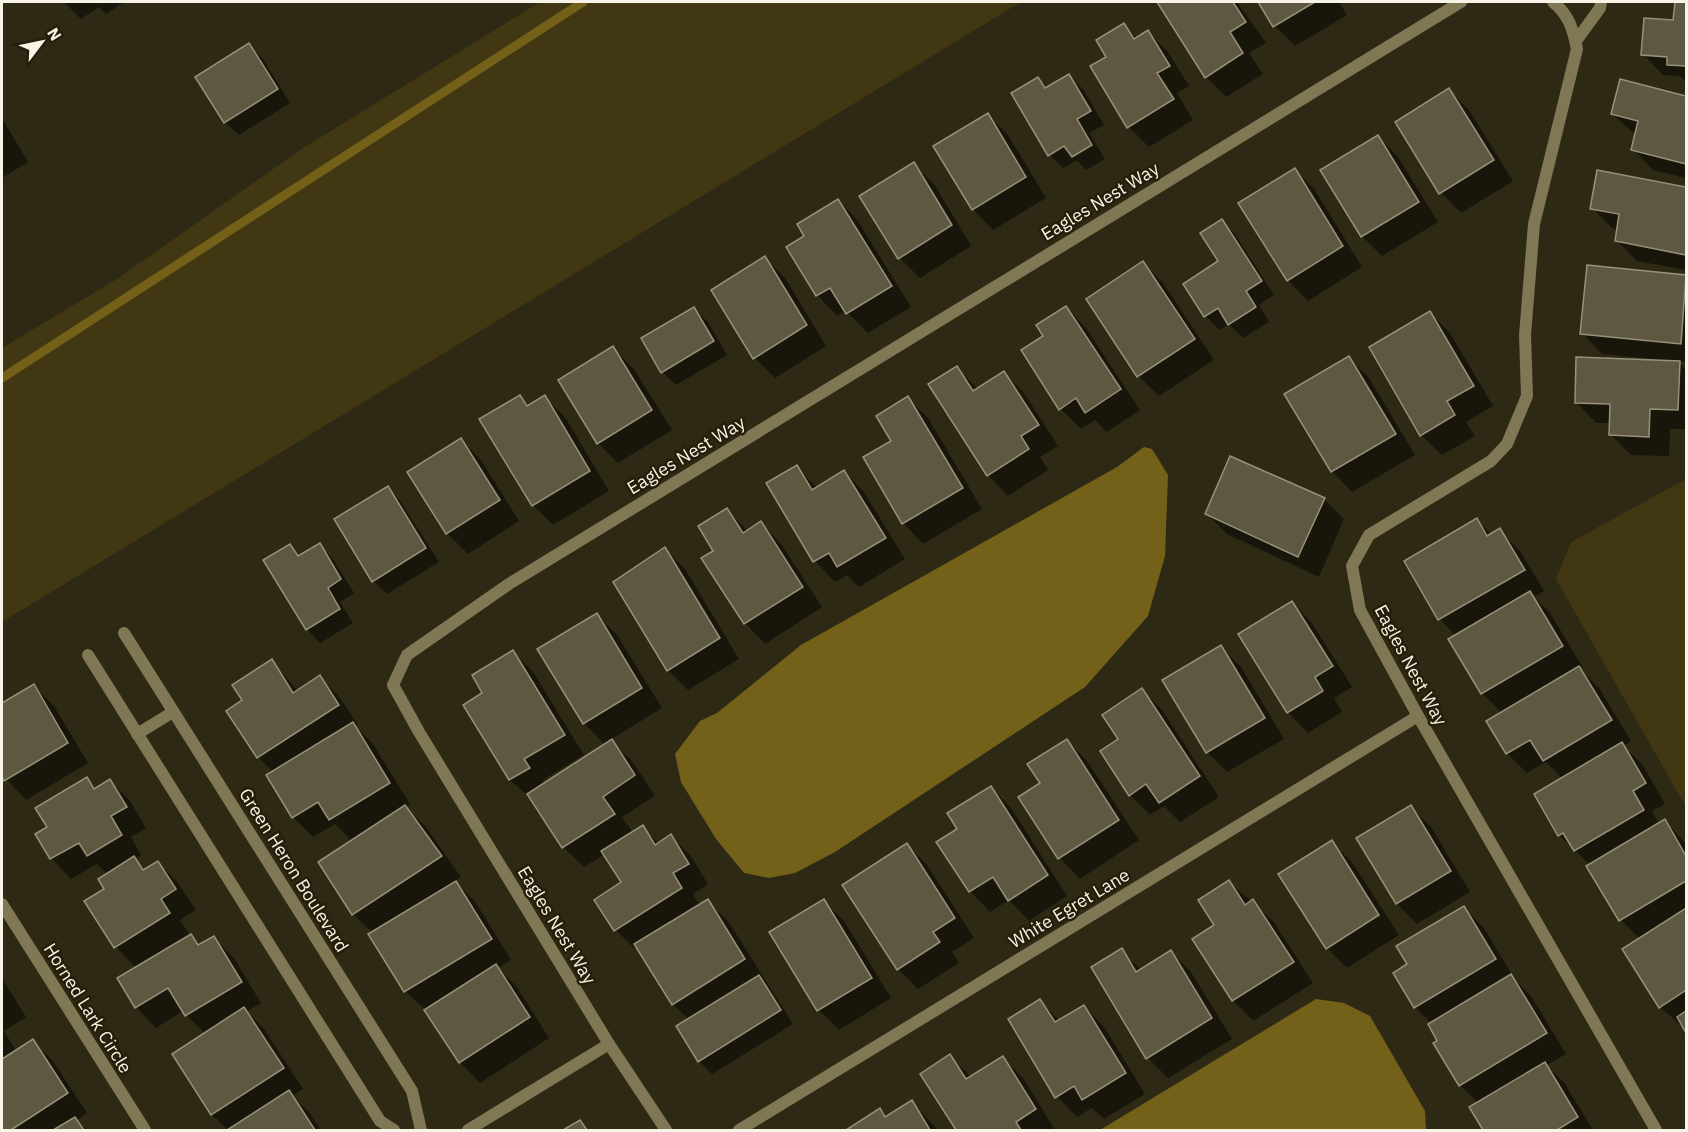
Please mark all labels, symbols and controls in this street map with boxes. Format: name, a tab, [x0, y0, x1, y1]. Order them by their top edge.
north arrow	[12, 12, 72, 72]
text: N	[43, 24, 66, 44]
street label: Eagles Nest Way	[1037, 157, 1163, 245]
street label: Eagles Nest Way	[623, 411, 749, 499]
street label: Eagles Nest Way	[1369, 601, 1453, 729]
street label: Green Heron Boulevard	[234, 784, 354, 956]
street label: Eagles Nest Way	[513, 862, 601, 988]
street label: White Egret Lane	[1004, 863, 1134, 953]
street label: Horned Lark Circle	[39, 939, 137, 1077]

